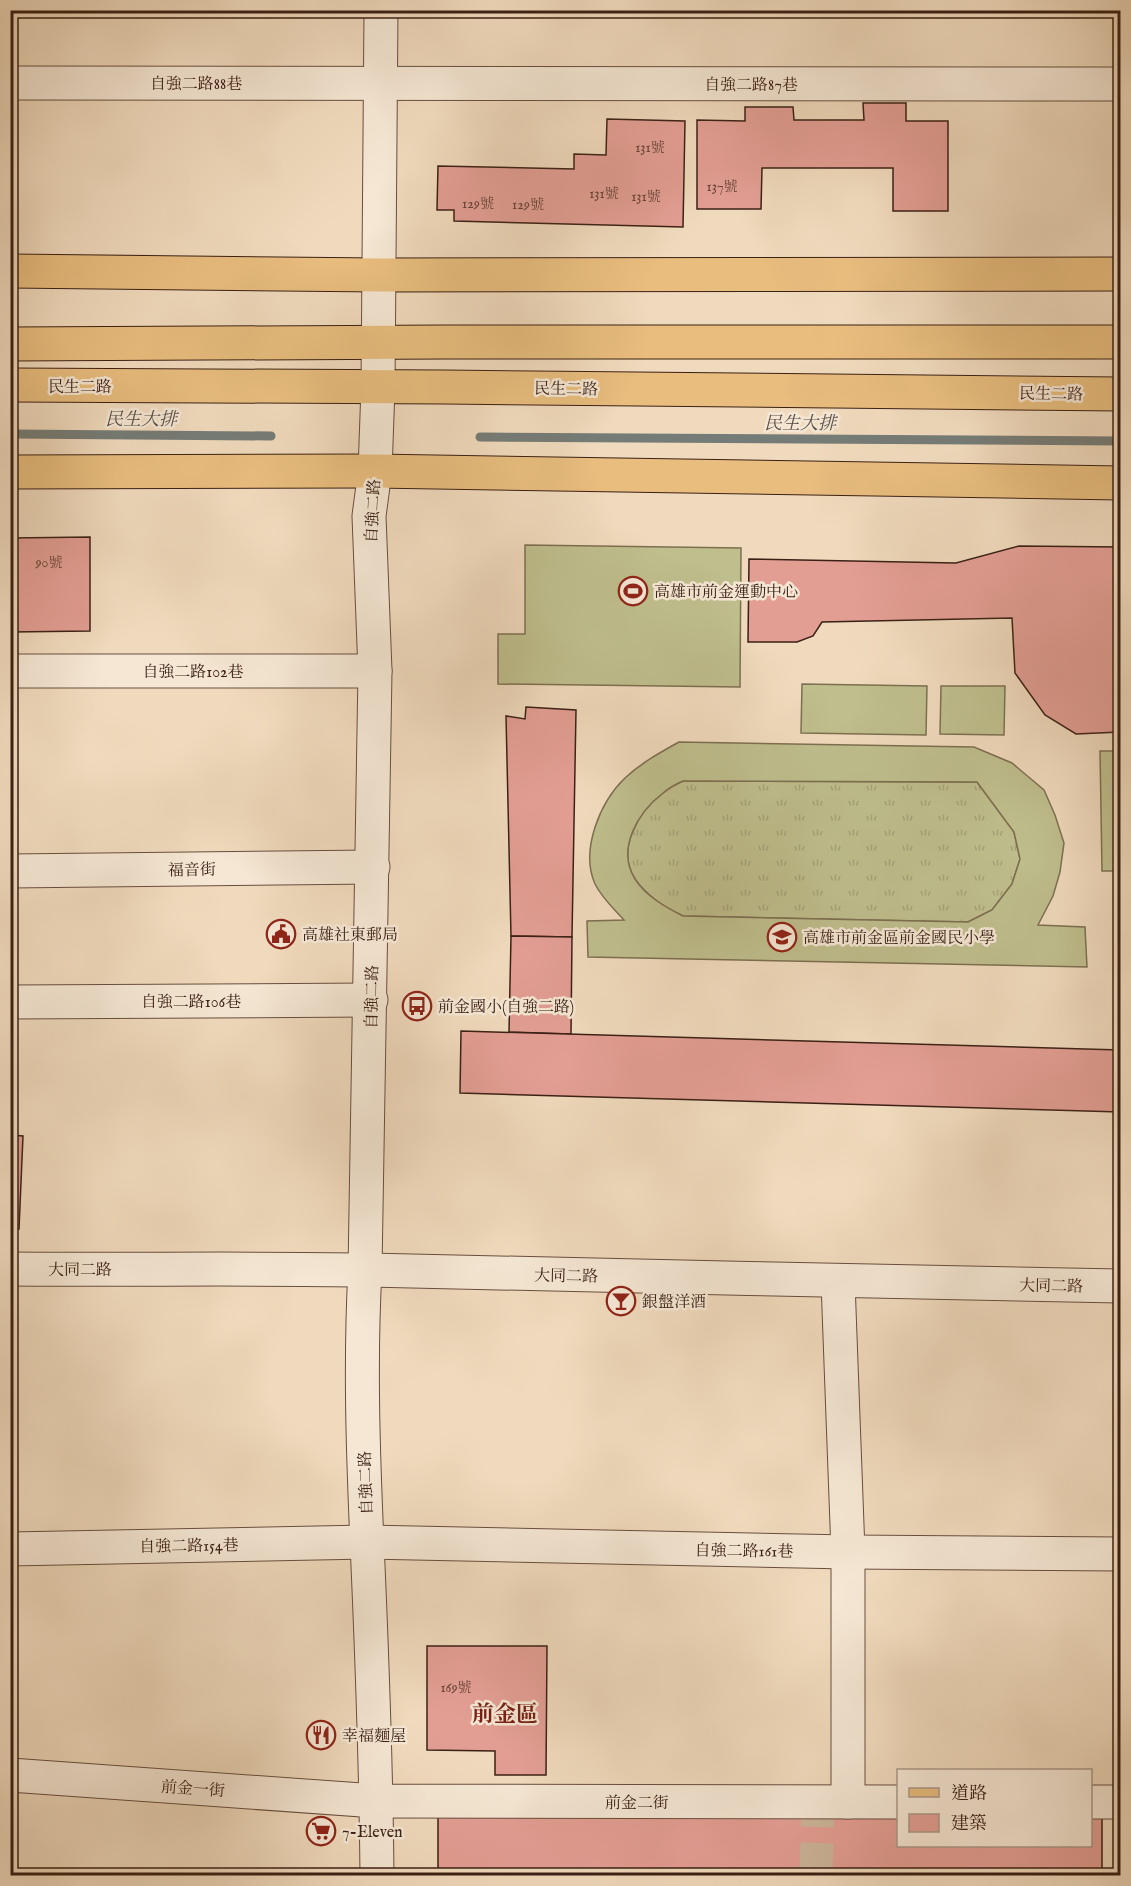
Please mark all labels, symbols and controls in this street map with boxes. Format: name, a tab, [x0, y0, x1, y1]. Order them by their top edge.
street label: 自強二路88巷	[150, 75, 242, 95]
street label: 自強二路87巷	[704, 76, 798, 96]
house number: 131號	[635, 139, 665, 157]
house number: 137號	[707, 178, 738, 196]
house number: 131號	[589, 185, 619, 203]
house number: 131號	[631, 188, 661, 206]
house number: 129號	[462, 195, 494, 213]
house number: 129號	[512, 196, 544, 214]
street label: 民生二路	[48, 378, 112, 398]
street label: 民生二路	[534, 379, 598, 401]
street label: 民生二路	[1019, 384, 1083, 406]
water label: 民生大排	[105, 409, 180, 432]
water label: 民生大排	[764, 413, 839, 436]
street label: 自強二路	[362, 479, 386, 544]
house number: 90號	[35, 554, 63, 572]
sports icon: 高雄市前金運動中心	[617, 575, 649, 607]
place label: 高雄市前金運動中心	[654, 583, 798, 603]
street label: 自強二路102巷	[142, 663, 244, 683]
street label: 福音街	[168, 861, 216, 881]
public building icon: 高雄社東郵局	[265, 918, 297, 950]
school or university icon: 高雄市前金區前金國民小學	[766, 921, 798, 953]
place label: 高雄社東郵局	[302, 926, 398, 946]
place label: 高雄市前金區前金國民小學	[803, 929, 995, 949]
street label: 自強二路	[362, 965, 384, 1029]
bus stop icon: 前金國小(自強二路)	[401, 990, 433, 1022]
street label: 自強二路106巷	[141, 993, 241, 1013]
place label: 前金國小(自強二路)	[438, 998, 574, 1018]
street label: 大同二路	[48, 1261, 112, 1281]
street label: 大同二路	[534, 1266, 598, 1288]
street label: 大同二路	[1019, 1276, 1083, 1298]
bar icon: 銀盤洋酒	[605, 1285, 637, 1317]
place label: 銀盤洋酒	[642, 1293, 706, 1313]
street label: 自強二路	[356, 1451, 378, 1515]
street label: 自強二路154巷	[139, 1536, 239, 1558]
street label: 自強二路161巷	[695, 1541, 793, 1563]
house number: 169號	[440, 1679, 472, 1697]
district label: 前金區	[472, 1701, 538, 1729]
restaurant icon: 幸福麵屋	[305, 1719, 337, 1751]
place label: 幸福麵屋	[342, 1727, 406, 1747]
legend	[897, 1769, 1092, 1847]
street label: 前金一街	[160, 1778, 225, 1802]
text: 道路	[951, 1783, 987, 1806]
street label: 前金二街	[605, 1794, 669, 1814]
text: 建築	[951, 1813, 987, 1836]
supermarket icon: 7-Eleven	[305, 1815, 337, 1847]
place label: 7-Eleven	[342, 1823, 403, 1843]

